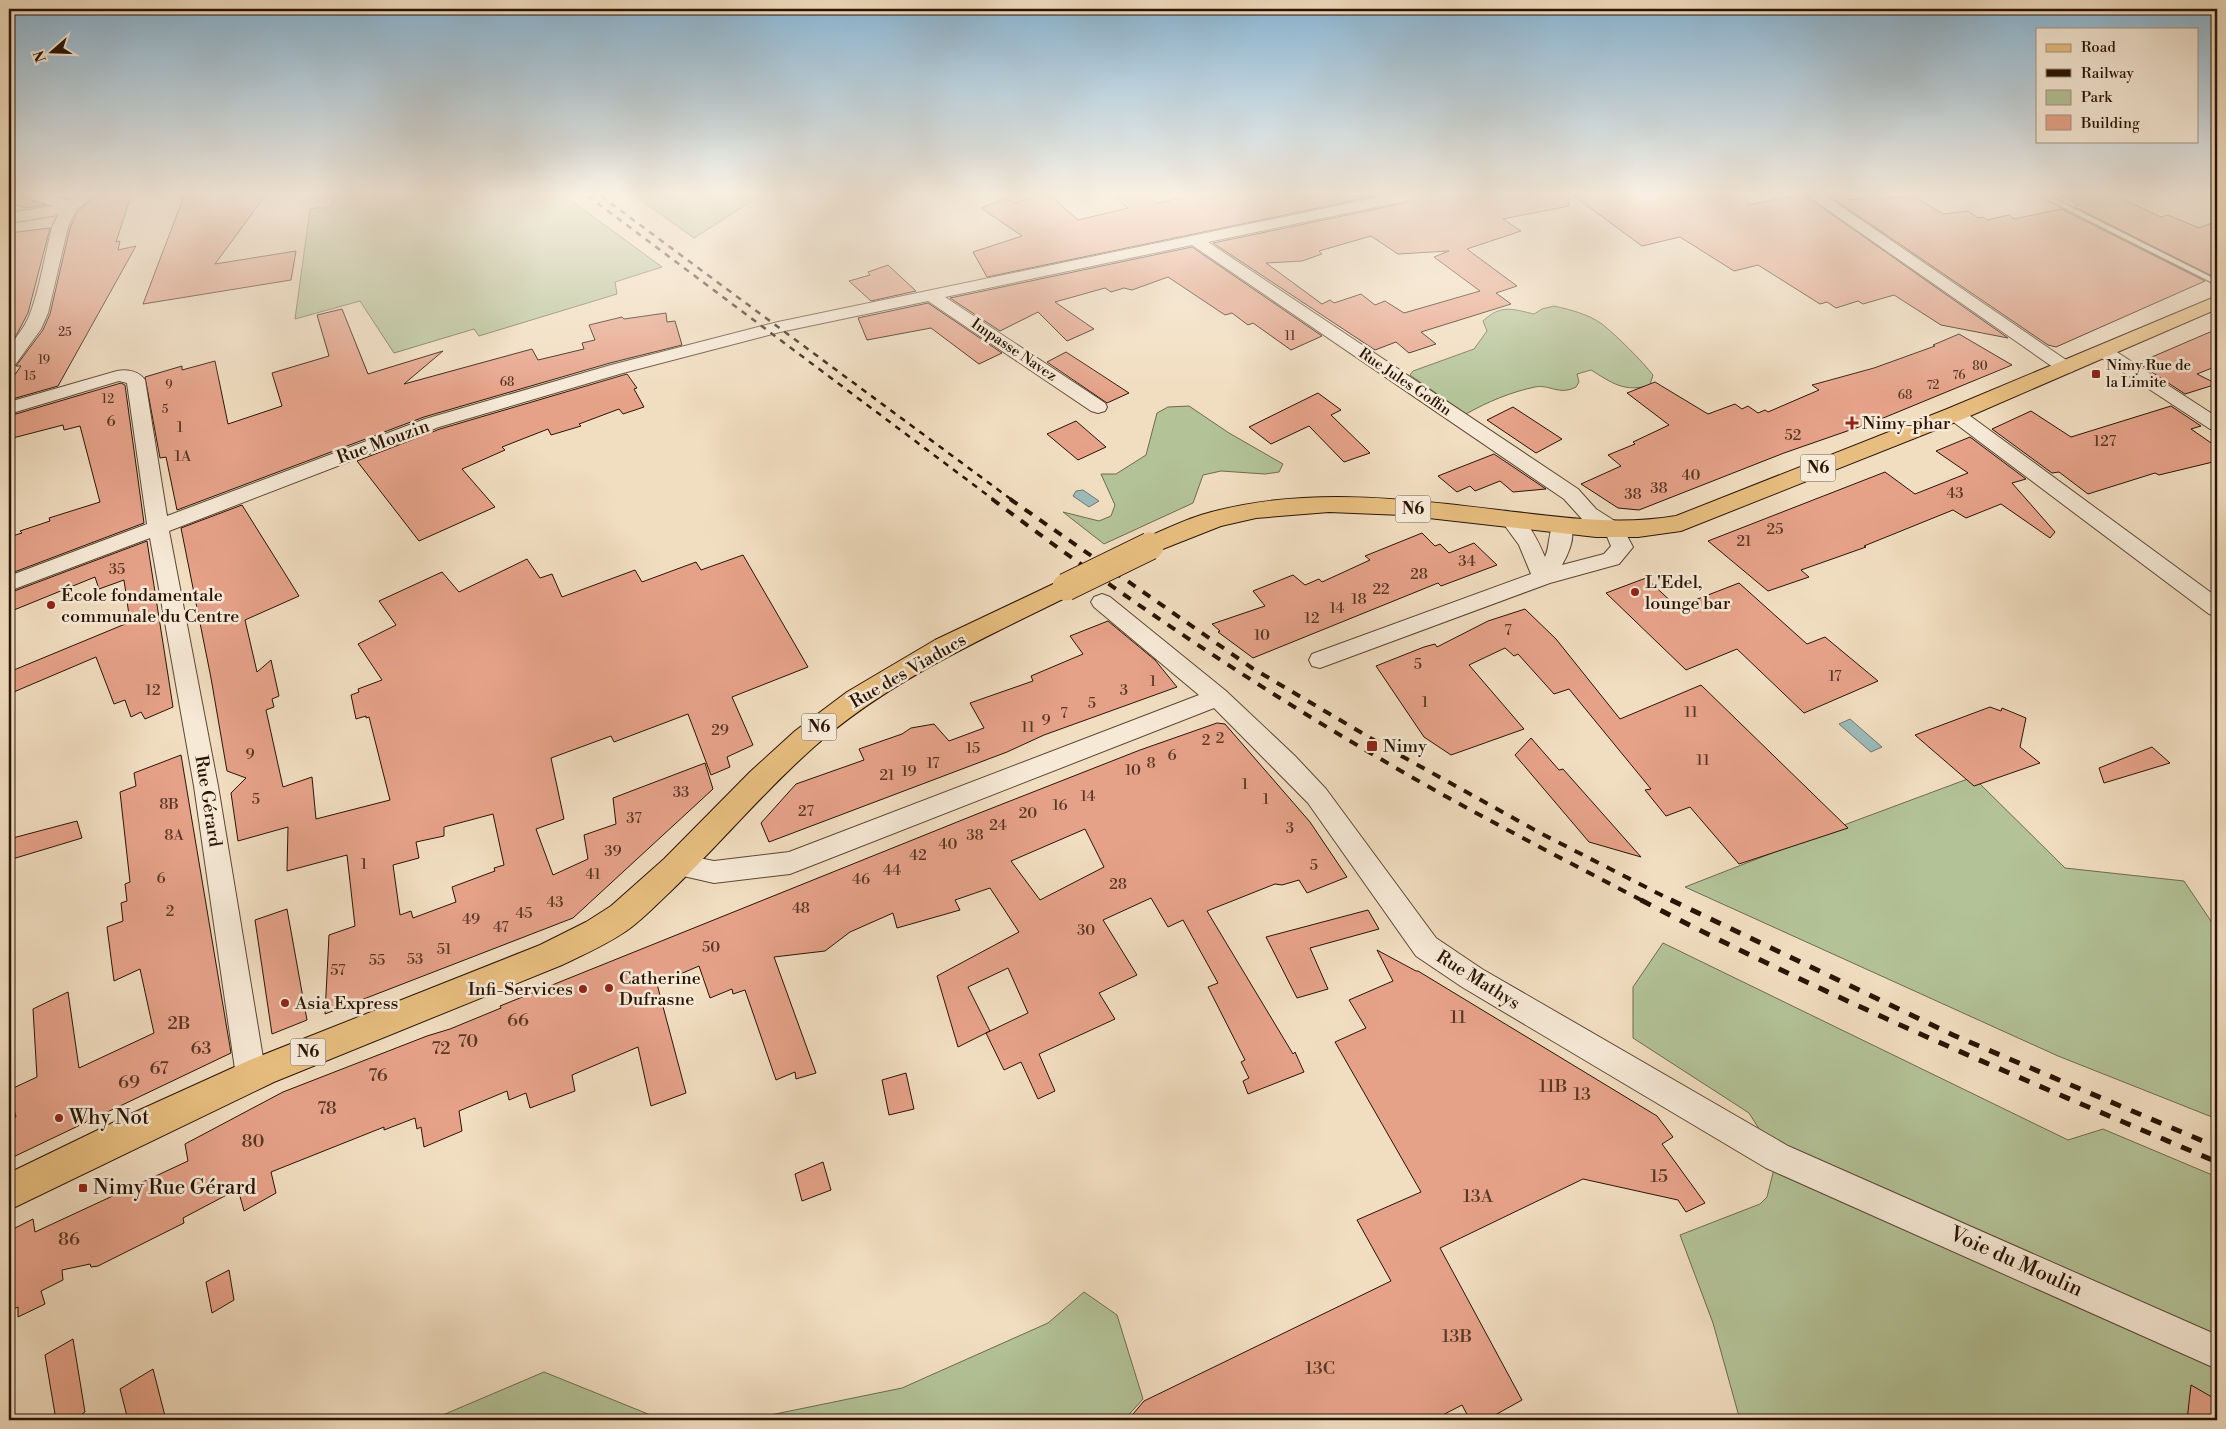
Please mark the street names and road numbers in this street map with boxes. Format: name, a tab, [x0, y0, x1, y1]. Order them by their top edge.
street label: Impasse Navez	[968, 314, 1060, 386]
street label: Rue Jules Goffin	[1355, 344, 1455, 420]
street label: Rue Mouzin	[333, 414, 433, 469]
road number: N6	[1800, 454, 1836, 482]
road number: N6	[1396, 496, 1430, 522]
street label: Rue des Viaducs	[846, 628, 970, 714]
road number: N6	[802, 714, 836, 740]
street label: Rue Gérard	[189, 754, 227, 849]
street label: Rue Mathys	[1432, 945, 1524, 1015]
road number: N6	[290, 1038, 326, 1066]
street label: Voie du Moulin	[1944, 1221, 2087, 1303]

